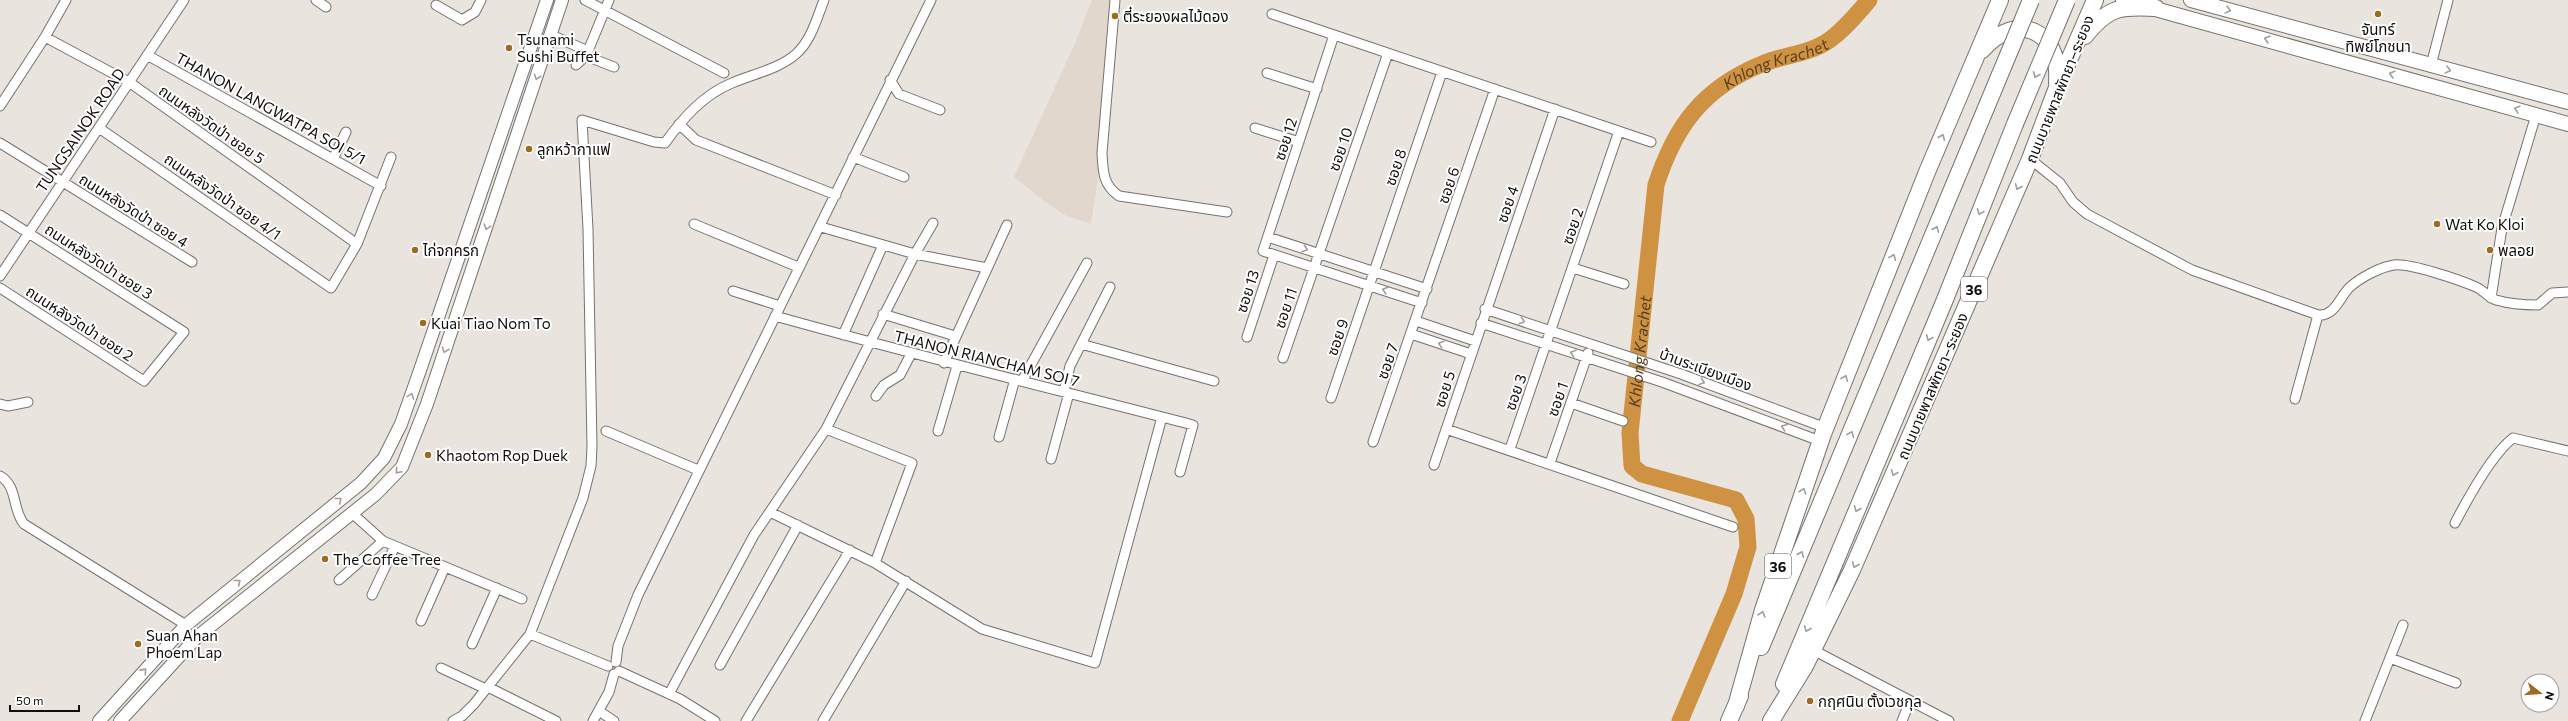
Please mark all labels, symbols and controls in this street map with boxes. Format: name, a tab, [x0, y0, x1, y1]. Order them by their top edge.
one-way arrow	[2224, 5, 2231, 14]
place label: ตี๋ระยองผลไม้ดอง	[1123, 6, 1228, 25]
marker: จันทร์ ทิพย์โภชนา	[2373, 9, 2383, 19]
marker: ตี๋ระยองผลไม้ดอง	[1110, 11, 1120, 21]
street label: ถนนบายพาสพัทยา–ระยอง	[2021, 12, 2097, 166]
place label: จันทร์ ทิพย์โภชนา	[2345, 20, 2411, 55]
place label: Tsunami Sushi Buffet	[517, 30, 599, 65]
water label: Khlong Krachet	[1719, 33, 1832, 92]
one-way arrow	[2263, 35, 2270, 44]
marker: Tsunami Sushi Buffet	[504, 43, 514, 53]
street label: THANON LANGWATPA SOI 5/1	[173, 48, 369, 168]
street label: TUNGSAINOK ROAD	[32, 65, 128, 195]
one-way arrow	[2445, 65, 2452, 74]
one-way arrow	[2032, 71, 2040, 78]
one-way arrow	[2389, 71, 2395, 79]
one-way arrow	[533, 73, 542, 80]
street label: ถนนหลังวัดป่า ซอย 5	[156, 81, 268, 167]
one-way arrow	[2514, 106, 2520, 114]
street label: ซอย 12	[1270, 116, 1300, 162]
street label: ซอย 10	[1324, 125, 1356, 173]
one-way arrow	[1937, 133, 1945, 140]
place label: ลูกหว้ากาแฟ	[537, 140, 610, 159]
marker: ลูกหว้ากาแฟ	[524, 144, 534, 154]
street label: ซอย 8	[1380, 146, 1410, 188]
street label: ถนนหลังวัดป่า ซอย 4/1	[161, 149, 285, 243]
street label: ซอย 6	[1433, 164, 1463, 206]
street label: ถนนหลังวัดป่า ซอย 4	[76, 169, 192, 251]
street label: ซอย 4	[1492, 183, 1522, 225]
one-way arrow	[2015, 183, 2023, 190]
street label: ซอย 2	[1557, 206, 1587, 246]
one-way arrow	[1977, 208, 1985, 216]
place label: Wat Ko Kloi	[2445, 215, 2524, 233]
street label: ถนนหลังวัดป่า ซอย 3	[42, 219, 156, 303]
marker: Wat Ko Kloi	[2432, 219, 2442, 229]
one-way arrow	[483, 223, 492, 230]
one-way arrow	[1931, 225, 1939, 233]
place label: ไก่จกครก	[422, 241, 479, 259]
place label: พลอย	[2498, 241, 2535, 259]
marker: ไก่จกครก	[410, 245, 420, 255]
one-way arrow	[1301, 245, 1308, 253]
marker: พลอย	[2485, 245, 2495, 255]
one-way arrow	[1888, 254, 1896, 261]
street label: ซอย 13	[1232, 267, 1262, 315]
road number: 36	[1961, 277, 1987, 301]
street label: ถนนหลังวัดป่า ซอย 2	[23, 282, 137, 364]
street label: ซอย 11	[1270, 285, 1300, 331]
one-way arrow	[1382, 287, 1389, 295]
water label: Khlong Krachet	[1623, 294, 1654, 408]
street label: ถนนบายพาสพัทยา–ระยอง	[1893, 310, 1971, 462]
place label: Kuai Tiao Nom To	[431, 314, 551, 332]
street label: ซอย 9	[1322, 316, 1352, 358]
one-way arrow	[1519, 316, 1526, 325]
marker: Kuai Tiao Nom To	[418, 318, 428, 328]
street label: THANON RIANCHAM SOI 7	[893, 326, 1081, 390]
one-way arrow	[1925, 334, 1933, 341]
one-way arrow	[1438, 340, 1445, 349]
street label: ซอย 7	[1373, 341, 1402, 381]
street label: บ้านระเบียงเมือง	[1657, 344, 1755, 394]
one-way arrow	[442, 346, 450, 353]
one-way arrow	[1569, 349, 1576, 357]
street label: ซอย 5	[1430, 368, 1458, 410]
street label: ซอย 3	[1500, 371, 1530, 413]
one-way arrow	[1841, 375, 1849, 382]
one-way arrow	[1699, 378, 1706, 386]
street label: ซอย 1	[1543, 379, 1571, 419]
one-way arrow	[407, 392, 415, 399]
one-way arrow	[1781, 424, 1789, 432]
one-way arrow	[1846, 431, 1854, 439]
place label: Khaotom Rop Duek	[436, 446, 568, 464]
marker: Khaotom Rop Duek	[423, 450, 433, 460]
one-way arrow	[396, 466, 403, 473]
one-way arrow	[1891, 469, 1899, 477]
one-way arrow	[1798, 488, 1807, 495]
one-way arrow	[335, 498, 342, 505]
one-way arrow	[1854, 505, 1862, 513]
place label: The Coffee Tree	[333, 550, 441, 568]
one-way arrow	[1796, 551, 1804, 559]
marker: The Coffee Tree	[320, 554, 330, 564]
road number: 36	[1765, 554, 1791, 578]
one-way arrow	[1851, 561, 1859, 568]
one-way arrow	[234, 580, 241, 587]
one-way arrow	[1757, 611, 1766, 618]
one-way arrow	[1804, 625, 1812, 633]
place label: Suan Ahan Phoem Lap	[146, 626, 222, 661]
marker: Suan Ahan Phoem Lap	[133, 639, 143, 649]
one-way arrow	[139, 668, 147, 676]
north arrow	[2520, 673, 2560, 713]
scale bar	[10, 687, 79, 713]
text: N	[2543, 690, 2557, 702]
place label: กฤศนิน ตั้งเวชกุล	[1818, 692, 1922, 711]
text: 50 m	[16, 693, 44, 707]
marker: กฤศนิน ตั้งเวชกุล	[1805, 696, 1815, 706]

